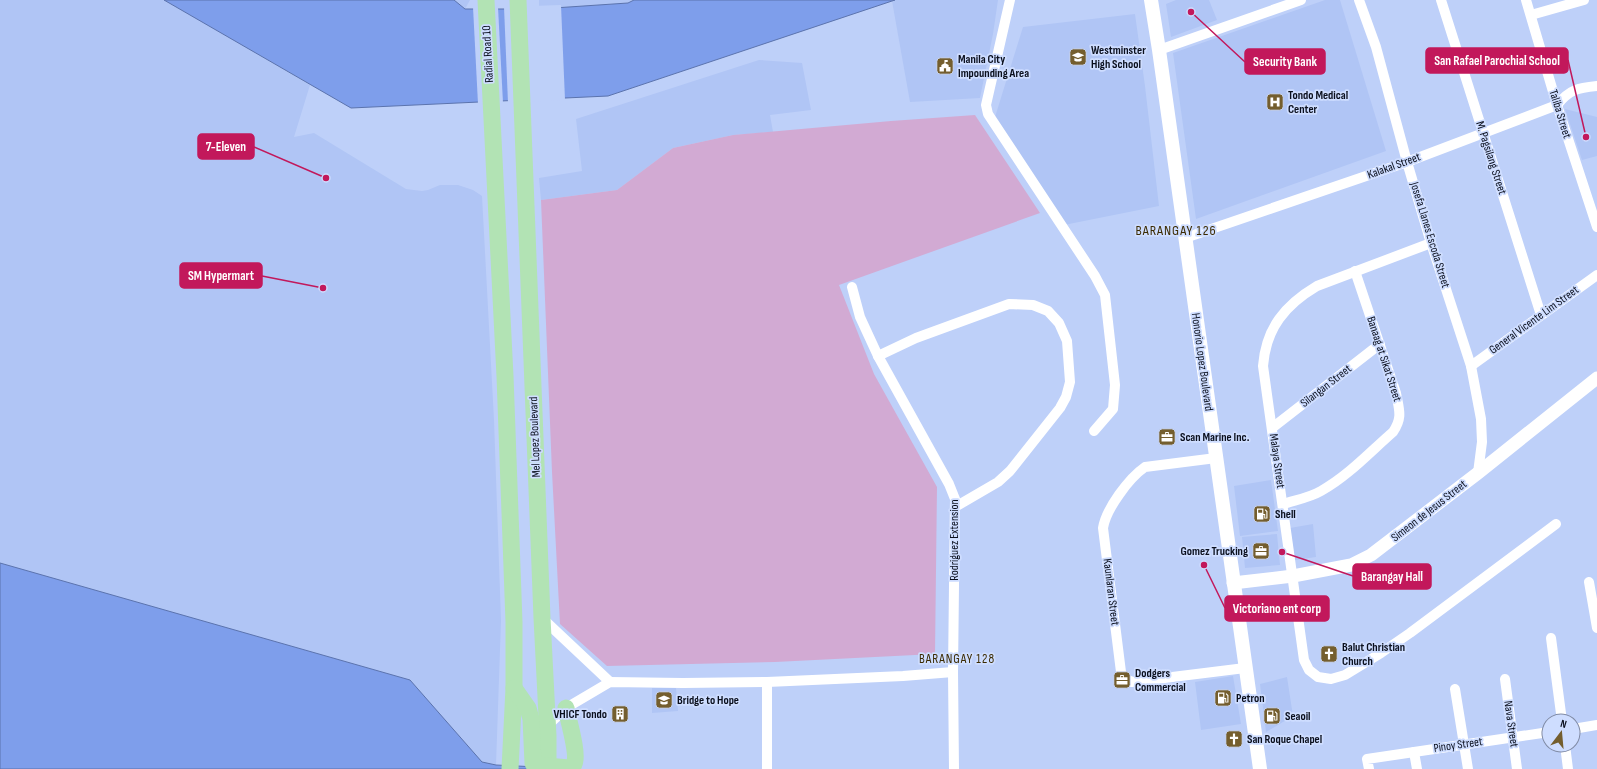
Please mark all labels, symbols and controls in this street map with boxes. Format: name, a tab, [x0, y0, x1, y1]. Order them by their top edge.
street label: Radial Road 10	[479, 25, 497, 83]
place label: Westminster High School	[1091, 43, 1146, 72]
school or university icon: Westminster High School	[1068, 47, 1088, 67]
callout: San Rafael Parochial School	[1426, 48, 1568, 73]
callout: Security Bank	[1245, 49, 1325, 74]
place label: Manila City Impounding Area	[958, 52, 1029, 81]
text: San Rafael Parochial School	[1434, 53, 1560, 69]
text: Security Bank	[1253, 54, 1317, 70]
public building icon: Manila City Impounding Area	[935, 56, 955, 76]
place label: Tondo Medical Center	[1288, 88, 1348, 117]
street label: Taliba Street	[1545, 88, 1575, 141]
hospital icon: Tondo Medical Center	[1265, 92, 1285, 112]
street label: M. Pagsilang Street	[1472, 119, 1510, 197]
callout: 7-Eleven	[198, 134, 254, 159]
text: 7-Eleven	[206, 139, 246, 155]
street label: Kalakal Street	[1365, 149, 1423, 183]
street label: Josefa Llanes Escoda Street	[1406, 179, 1453, 290]
district label: BARANGAY 126	[1135, 222, 1217, 239]
callout: SM Hypermart	[180, 263, 262, 288]
text: SM Hypermart	[188, 268, 255, 284]
street label: General Vicente Lim Street	[1486, 282, 1582, 358]
street label: Honorio Lopez Boulevard	[1188, 312, 1216, 412]
street label: Banaag at Sikat Street	[1363, 314, 1405, 404]
street label: Silangan Street	[1297, 361, 1355, 411]
street label: Mel Lopez Boulevard	[526, 396, 544, 478]
office icon: Scan Marine Inc.	[1157, 427, 1177, 447]
place label: Scan Marine Inc.	[1180, 430, 1250, 445]
street label: Malaya Street	[1266, 433, 1288, 490]
street label: Simeon de Jesus Street	[1388, 477, 1470, 545]
street label: Rodriguez Extension	[947, 499, 962, 581]
fuel station icon: Shell	[1252, 504, 1272, 524]
place label: Shell	[1275, 507, 1296, 522]
office icon: Gomez Trucking	[1251, 541, 1271, 561]
place label: Gomez Trucking	[1180, 544, 1248, 559]
street label: Kaunlaran Street	[1099, 558, 1123, 627]
callout: Barangay Hall	[1353, 564, 1431, 589]
text: Barangay Hall	[1361, 569, 1423, 585]
callout: Victoriano ent corp	[1225, 596, 1329, 621]
text: Victoriano ent corp	[1233, 601, 1321, 617]
place label: Balut Christian Church	[1342, 640, 1405, 669]
church icon: Balut Christian Church	[1319, 644, 1339, 664]
district label: BARANGAY 128	[919, 651, 995, 667]
place label: Dodgers Commercial	[1135, 666, 1186, 695]
office icon: Dodgers Commercial	[1112, 670, 1132, 690]
fuel station icon: Petron	[1213, 688, 1233, 708]
school or university icon: Bridge to Hope	[654, 690, 674, 710]
place label: Petron	[1236, 691, 1265, 706]
place label: Bridge to Hope	[677, 693, 739, 708]
street label: Nava Street	[1500, 700, 1522, 749]
building icon: VHICF Tondo	[610, 704, 630, 724]
fuel station icon: Seaoil	[1262, 706, 1282, 726]
place label: VHICF Tondo	[553, 707, 607, 722]
place label: Seaoil	[1285, 709, 1311, 724]
north arrow	[1541, 713, 1581, 753]
text: N	[1559, 717, 1568, 731]
church icon: San Roque Chapel	[1224, 729, 1244, 749]
place label: San Roque Chapel	[1247, 732, 1322, 747]
street label: Pinoy Street	[1433, 734, 1484, 756]

